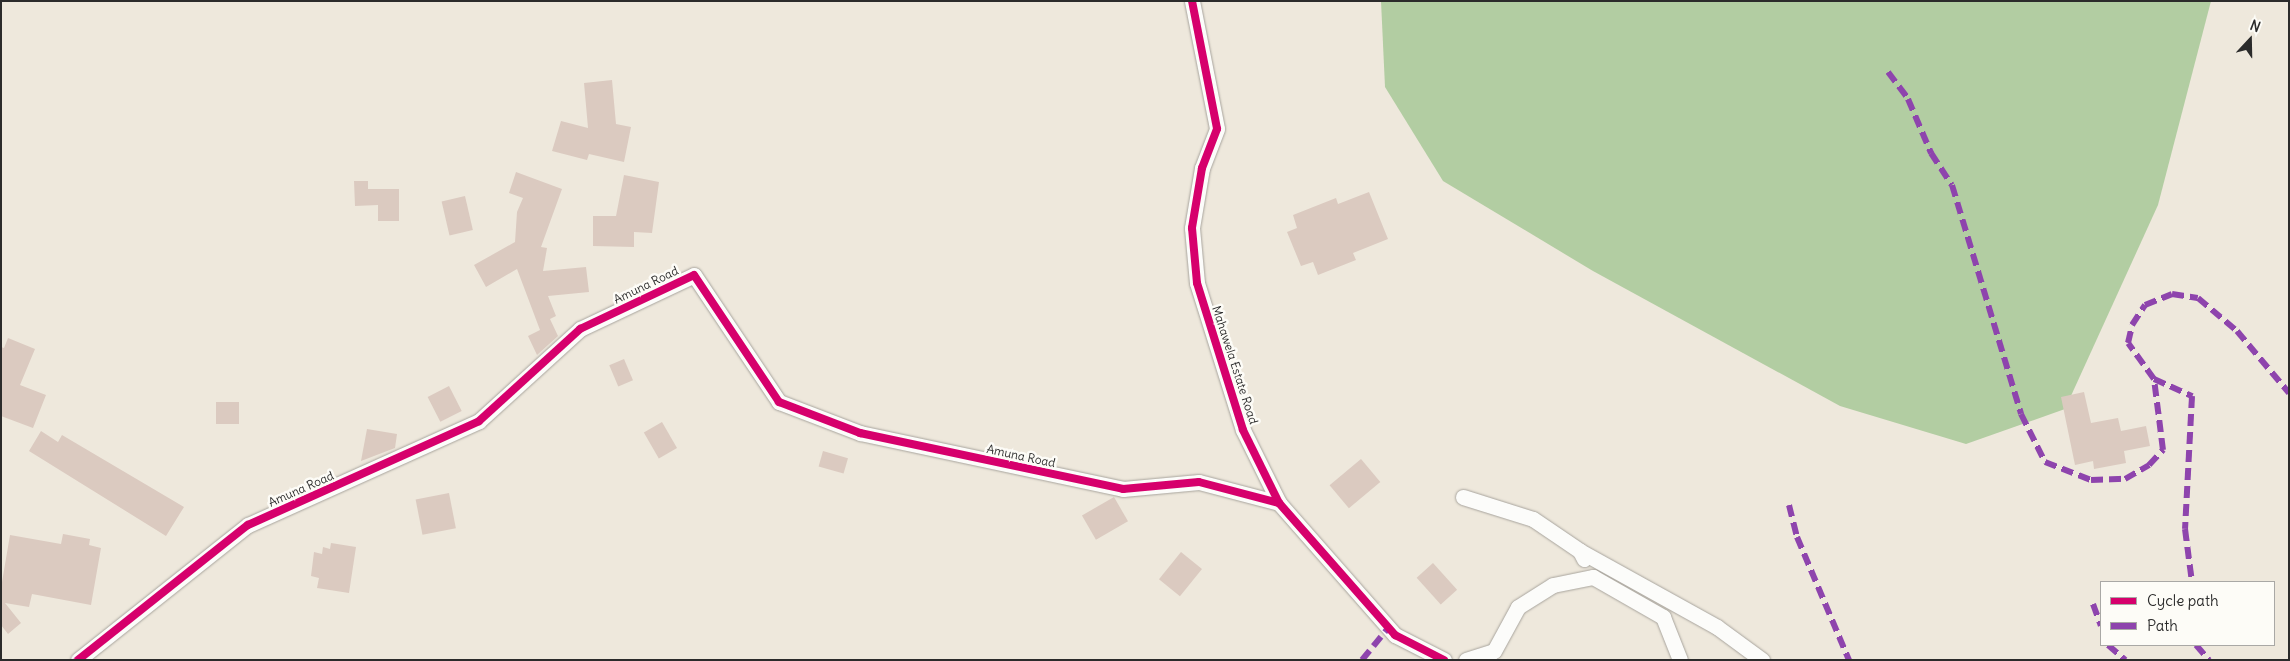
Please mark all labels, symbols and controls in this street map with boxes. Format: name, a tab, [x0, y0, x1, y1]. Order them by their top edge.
north arrow	[2225, 15, 2275, 65]
text: N	[2248, 16, 2263, 36]
street label: Amuna Road	[611, 263, 681, 307]
street label: Mahawela Estate Road	[1209, 304, 1261, 426]
street label: Amuna Road	[985, 442, 1057, 470]
street label: Amuna Road	[266, 468, 336, 510]
legend	[2100, 581, 2275, 646]
text: Cycle path	[2147, 591, 2219, 610]
text: Path	[2147, 616, 2178, 635]

